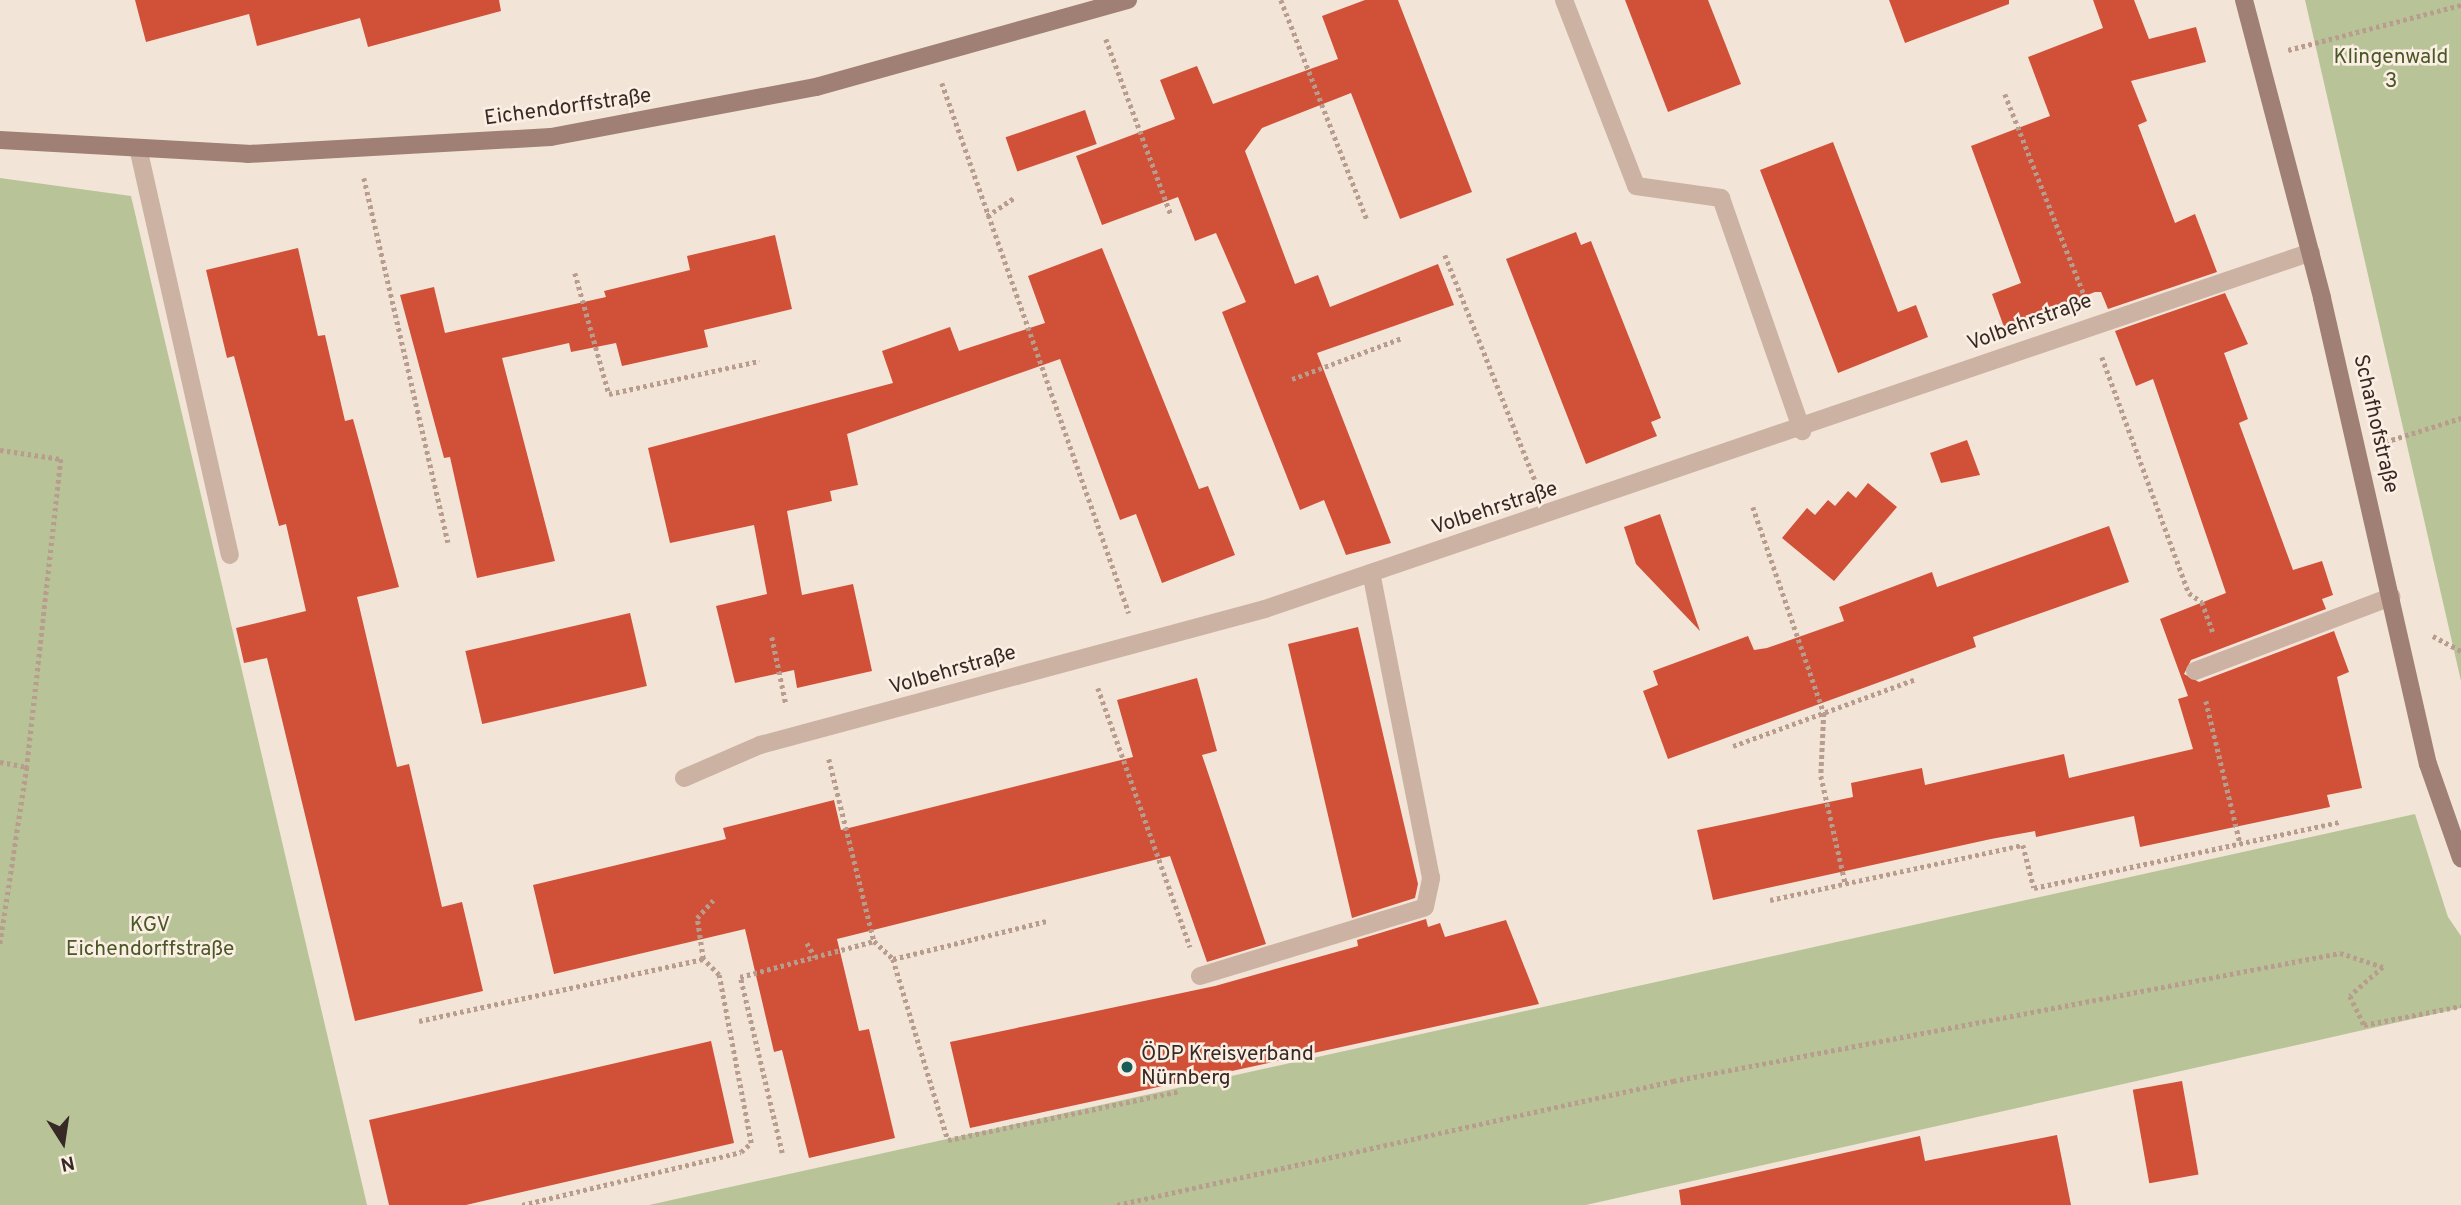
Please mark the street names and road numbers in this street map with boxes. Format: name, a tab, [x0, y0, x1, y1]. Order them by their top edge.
street label: Eichendorffstraße	[483, 84, 653, 132]
street label: Volbehrstraße	[1964, 289, 2096, 357]
street label: Schafhofstraße	[2347, 352, 2403, 496]
street label: Volbehrstraße	[1429, 477, 1561, 541]
street label: Volbehrstraße	[887, 641, 1019, 701]

